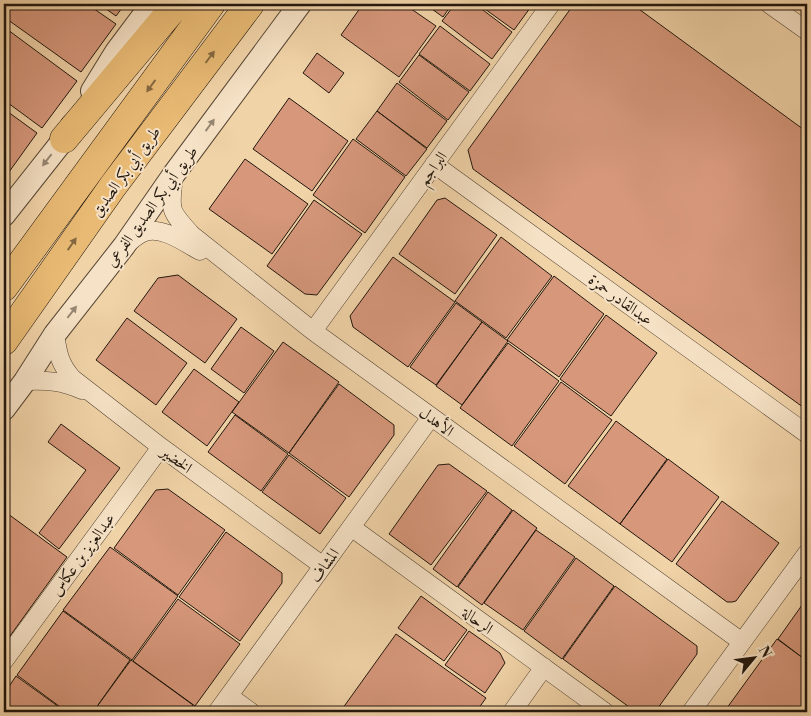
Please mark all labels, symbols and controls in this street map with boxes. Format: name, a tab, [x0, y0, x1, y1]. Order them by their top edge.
one-way arrow	[205, 51, 216, 64]
one-way arrow	[146, 79, 156, 92]
one-way arrow	[205, 118, 215, 132]
street label: طريق أبي بكر الصديق	[85, 122, 167, 222]
street label: طريق أبي بكر الصديق الفرعي	[100, 141, 204, 272]
street label: البراجم	[414, 148, 456, 193]
one-way arrow	[41, 153, 52, 166]
one-way arrow	[67, 237, 77, 251]
street label: عبدالقادر حمزة	[584, 270, 657, 330]
one-way arrow	[66, 306, 77, 319]
street label: الأهدل	[415, 401, 459, 441]
street label: الخضير	[155, 441, 196, 478]
street label: عبدالعزيز بن عكاس	[46, 509, 120, 600]
street label: المشاف	[306, 544, 344, 587]
street label: الرحالة	[457, 602, 497, 639]
north arrow	[728, 634, 778, 684]
text: N	[754, 643, 775, 661]

